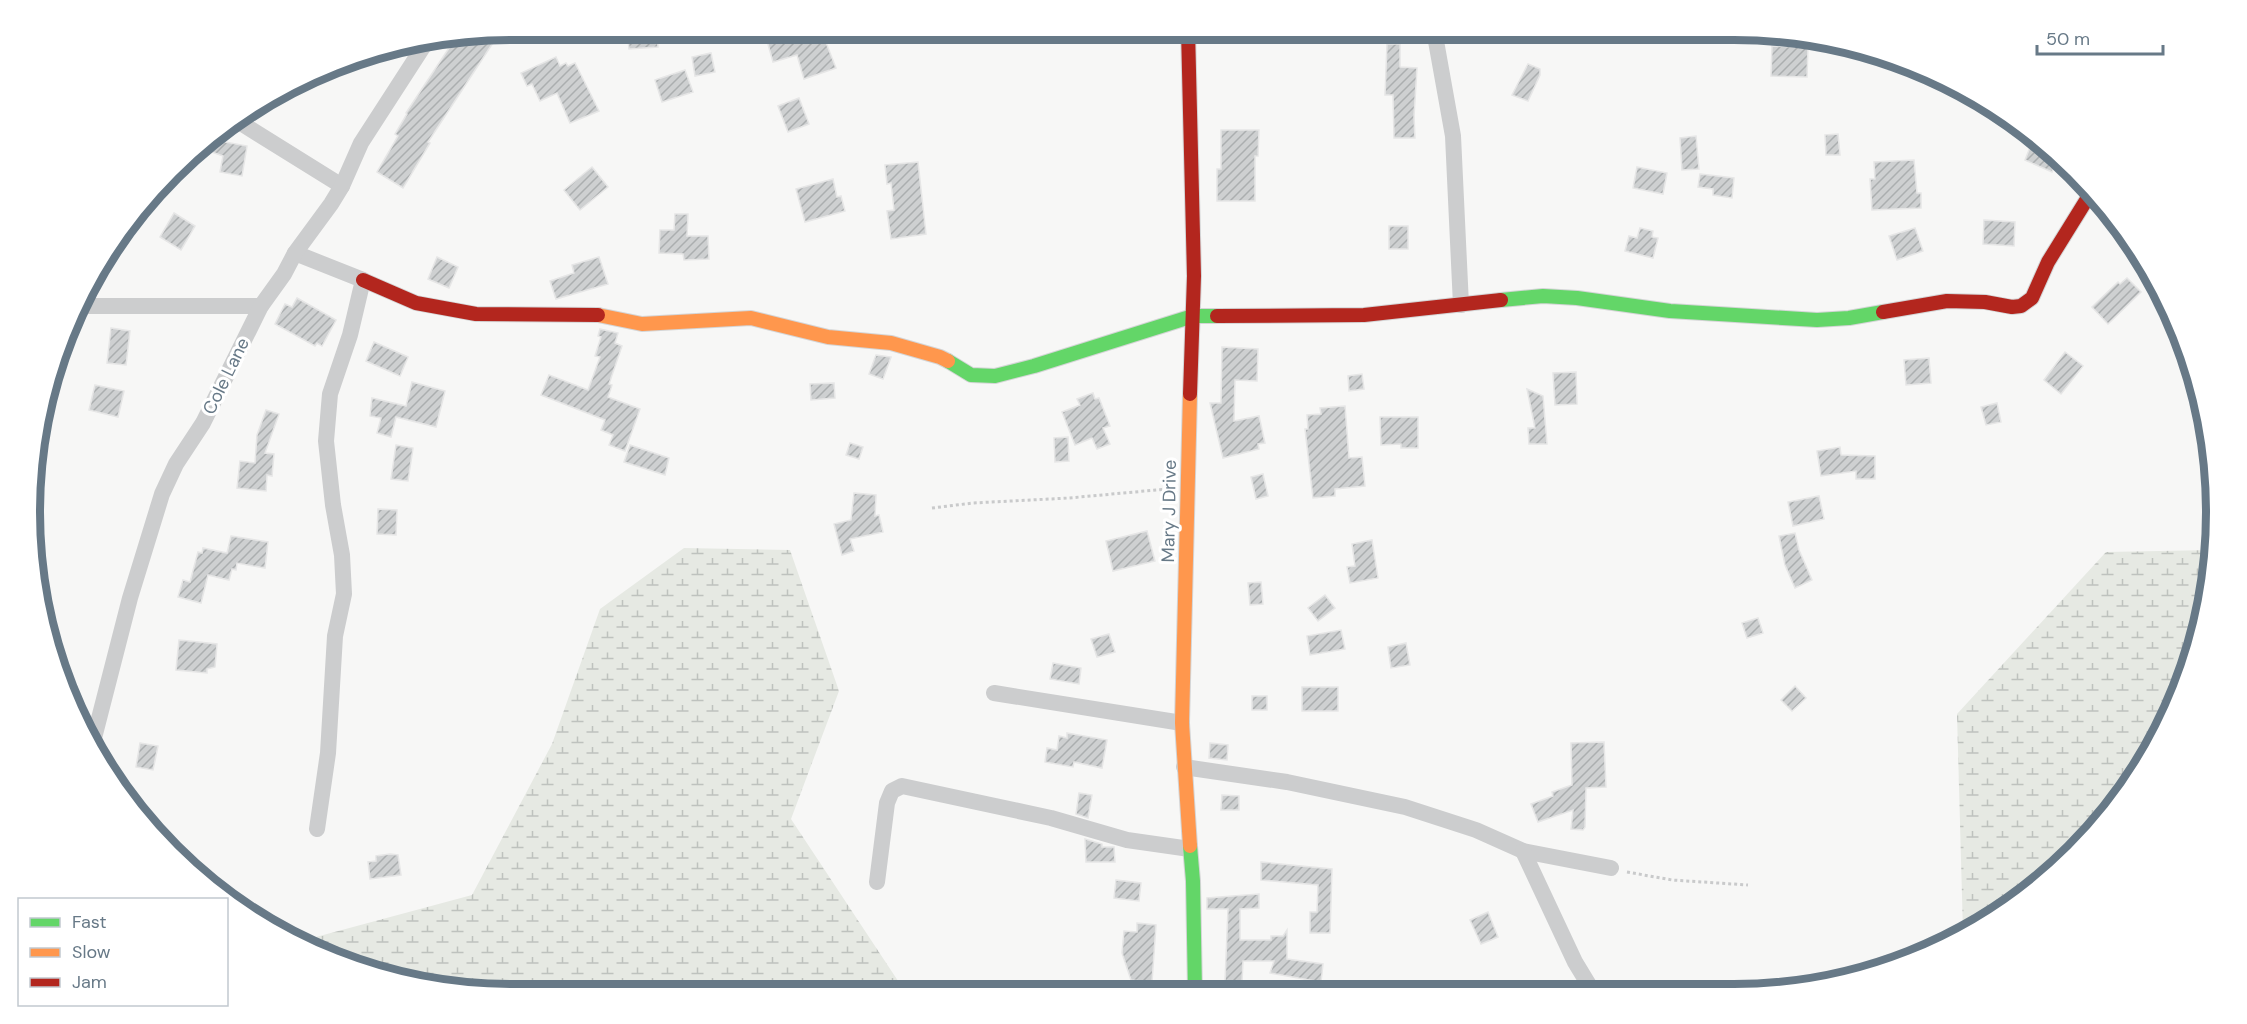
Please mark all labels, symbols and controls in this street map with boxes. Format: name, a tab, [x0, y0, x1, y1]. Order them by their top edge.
scale bar	[2037, 18, 2163, 56]
text: 50 m	[2046, 27, 2090, 51]
street label: Cole Lane	[197, 334, 255, 418]
street label: Mary J Drive	[1156, 459, 1182, 563]
legend	[18, 898, 228, 1006]
text: Fast	[72, 910, 107, 934]
text: Slow	[72, 940, 111, 964]
text: Jam	[72, 970, 107, 994]

